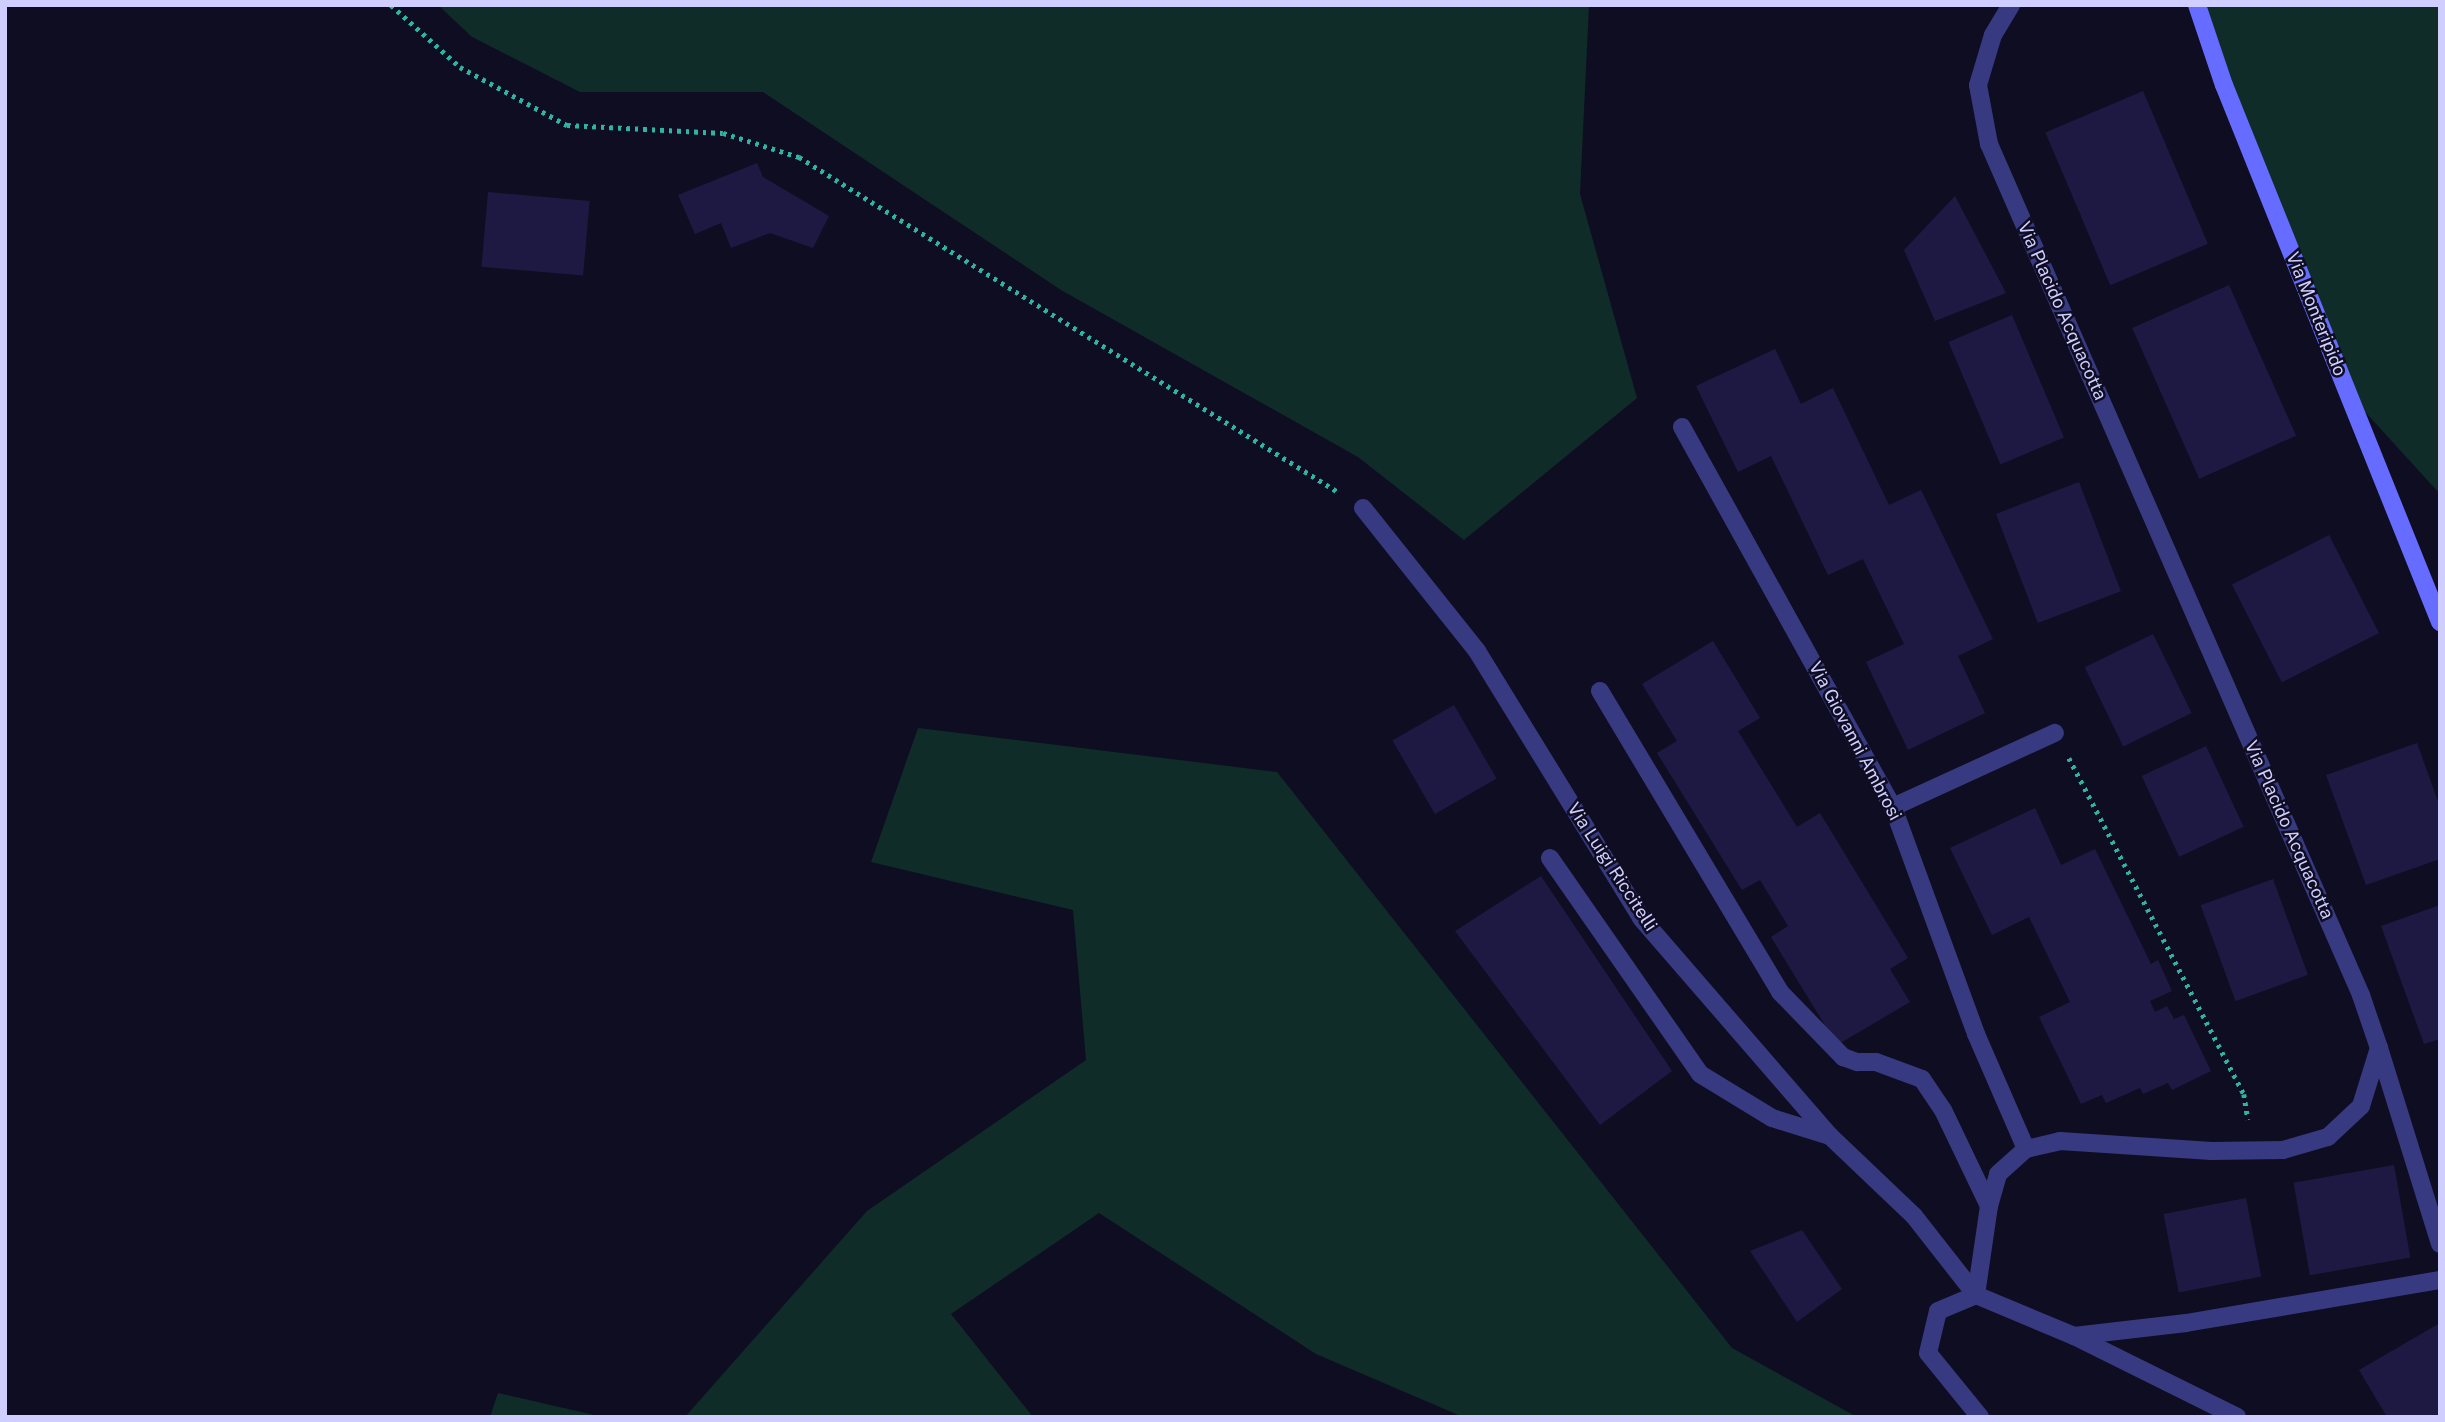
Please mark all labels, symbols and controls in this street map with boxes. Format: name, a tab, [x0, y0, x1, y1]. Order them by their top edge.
street label: Via Placido Acquacotta	[2013, 218, 2111, 404]
street label: Via Monteripido	[2281, 249, 2351, 379]
street label: Via Giovanni Ambrosi	[1804, 658, 1906, 824]
street label: Via Placido Acquacotta	[2240, 737, 2338, 923]
street label: Via Luigi Riccitelli	[1562, 799, 1662, 935]

